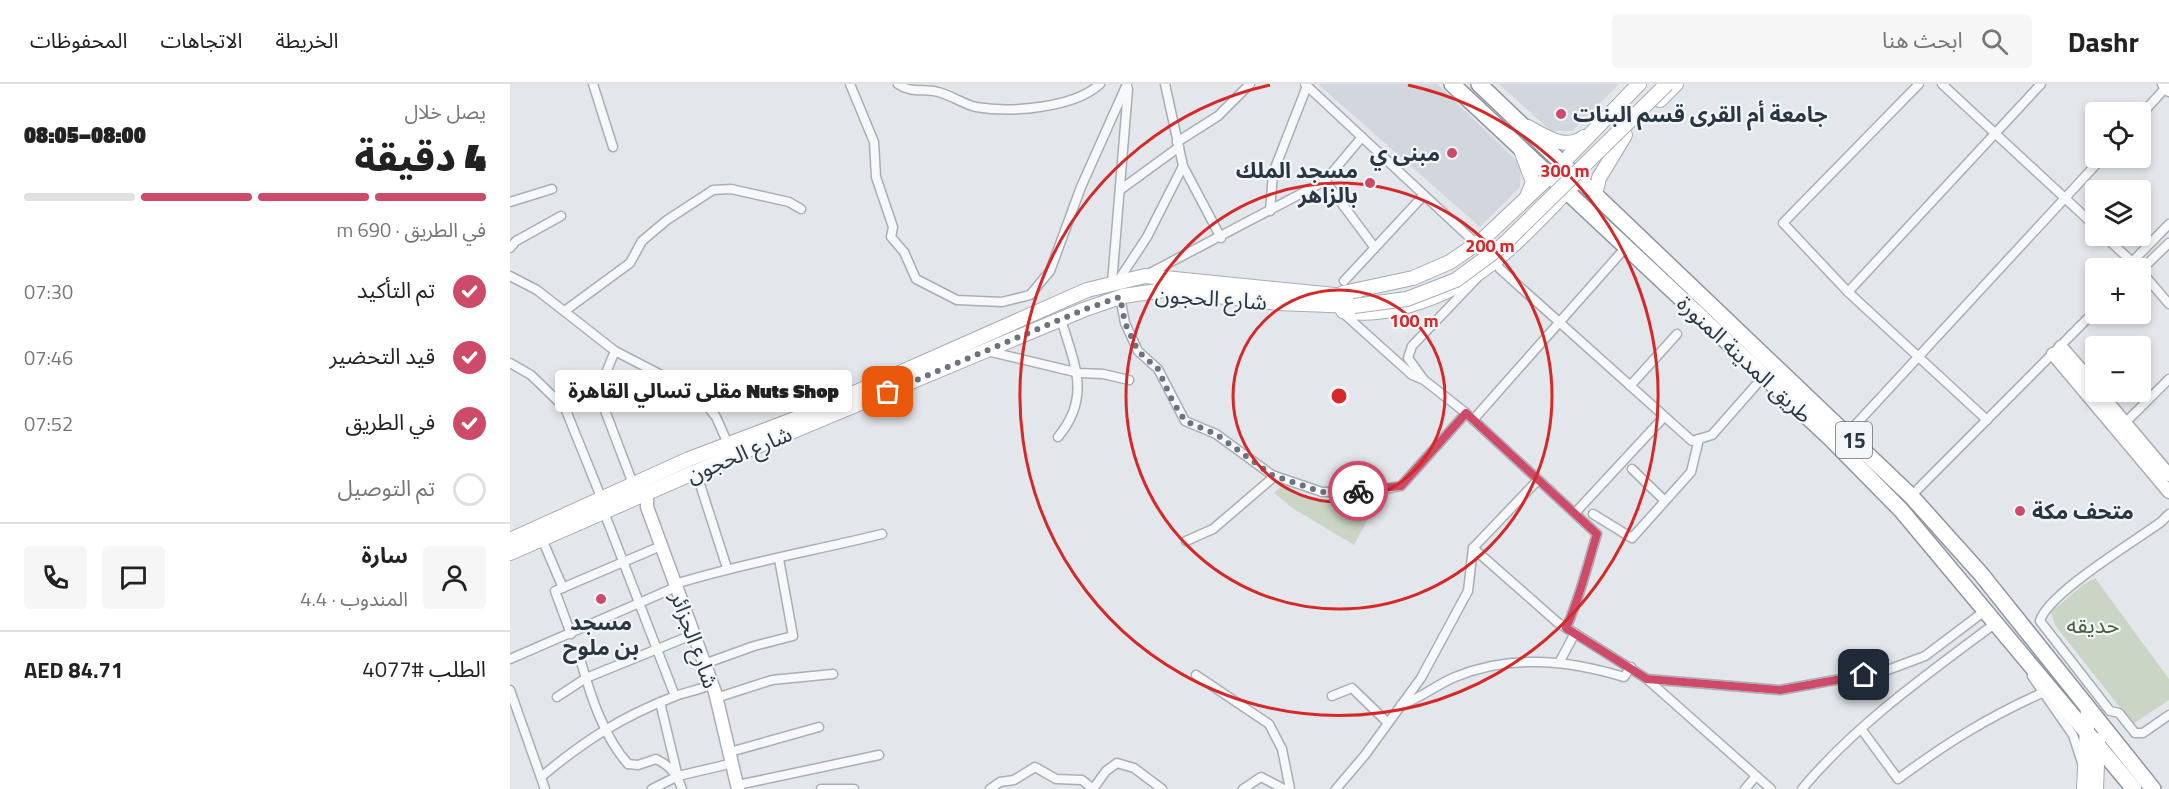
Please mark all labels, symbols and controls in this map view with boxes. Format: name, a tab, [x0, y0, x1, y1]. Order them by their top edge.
search box	[1612, 14, 2032, 68]
text: Dashr	[2068, 20, 2139, 63]
text: ابحث هنا	[1882, 23, 1963, 57]
text: المحفوظات	[30, 24, 127, 56]
text: الاتجاهات	[160, 24, 242, 56]
text: الخريطة	[275, 24, 338, 56]
icon: search	[1978, 25, 2011, 58]
text: يصل خلال	[404, 96, 486, 127]
place label: جامعة أم القرى قسم البنات	[1573, 97, 1828, 131]
map controls	[2085, 102, 2151, 402]
button: locate	[2085, 102, 2151, 168]
marker: جامعة أم القرى قسم البنات	[1554, 107, 1568, 121]
text: 08:00–08:05	[24, 118, 146, 152]
text: 4 دقيقة	[354, 127, 486, 186]
place label: مبنى ي	[1370, 136, 1440, 171]
marker: مبنى ي	[1445, 146, 1459, 160]
place label: مسجد الملك بالزاهر	[1236, 153, 1358, 212]
text: 300 m	[1540, 157, 1590, 184]
marker: مسجد الملك بالزاهر	[1363, 176, 1377, 190]
button: layers	[2085, 180, 2151, 246]
text: في الطريق · 690 m	[336, 214, 486, 245]
text: 200 m	[1465, 232, 1515, 259]
button: +	[2085, 258, 2151, 324]
text: تم التأكيد	[357, 273, 435, 307]
icon: check	[453, 275, 486, 308]
text: 07:30	[24, 276, 73, 307]
street label: شارع الحجون	[1154, 277, 1268, 319]
street label: طريق المدينة المنورة	[1669, 287, 1821, 431]
text: 100 m	[1389, 307, 1439, 334]
button: −	[2085, 336, 2151, 402]
text: قيد التحضير	[329, 339, 435, 373]
icon: check	[453, 341, 486, 374]
text: 07:46	[24, 342, 73, 373]
pin	[862, 366, 913, 417]
callout: Nuts Shop مقلى تسالي القاهرة	[555, 371, 852, 413]
text: Nuts Shop مقلى تسالي القاهرة	[568, 375, 839, 406]
icon: bag	[871, 375, 904, 408]
centre of rings	[1329, 386, 1349, 406]
text: في الطريق	[345, 405, 435, 439]
icon: check	[453, 407, 486, 440]
text: 07:52	[24, 408, 73, 439]
street label: شارع الحجون	[681, 416, 797, 492]
road number: 15	[1836, 422, 1872, 458]
courier	[1328, 461, 1388, 521]
text: تم التوصيل	[338, 471, 435, 505]
icon: bike	[1342, 475, 1375, 508]
place label: متحف مكة	[2032, 494, 2134, 528]
marker: متحف مكة	[2013, 504, 2027, 518]
text: سارة	[362, 538, 408, 572]
button: phone	[24, 546, 87, 609]
button: chat	[102, 546, 165, 609]
button: person	[423, 546, 486, 609]
text: المندوب · 4.4	[300, 583, 408, 614]
street label: شارع الجزائر	[661, 586, 728, 693]
marker: مسجد بن ملوح	[594, 592, 608, 606]
place label: مسجد بن ملوح	[563, 605, 639, 664]
park label: حديقه	[2067, 608, 2119, 642]
pin	[1838, 649, 1889, 700]
text: الطلب #4077	[362, 652, 486, 686]
text: AED 84.71	[24, 653, 123, 687]
icon: home	[1847, 658, 1880, 691]

